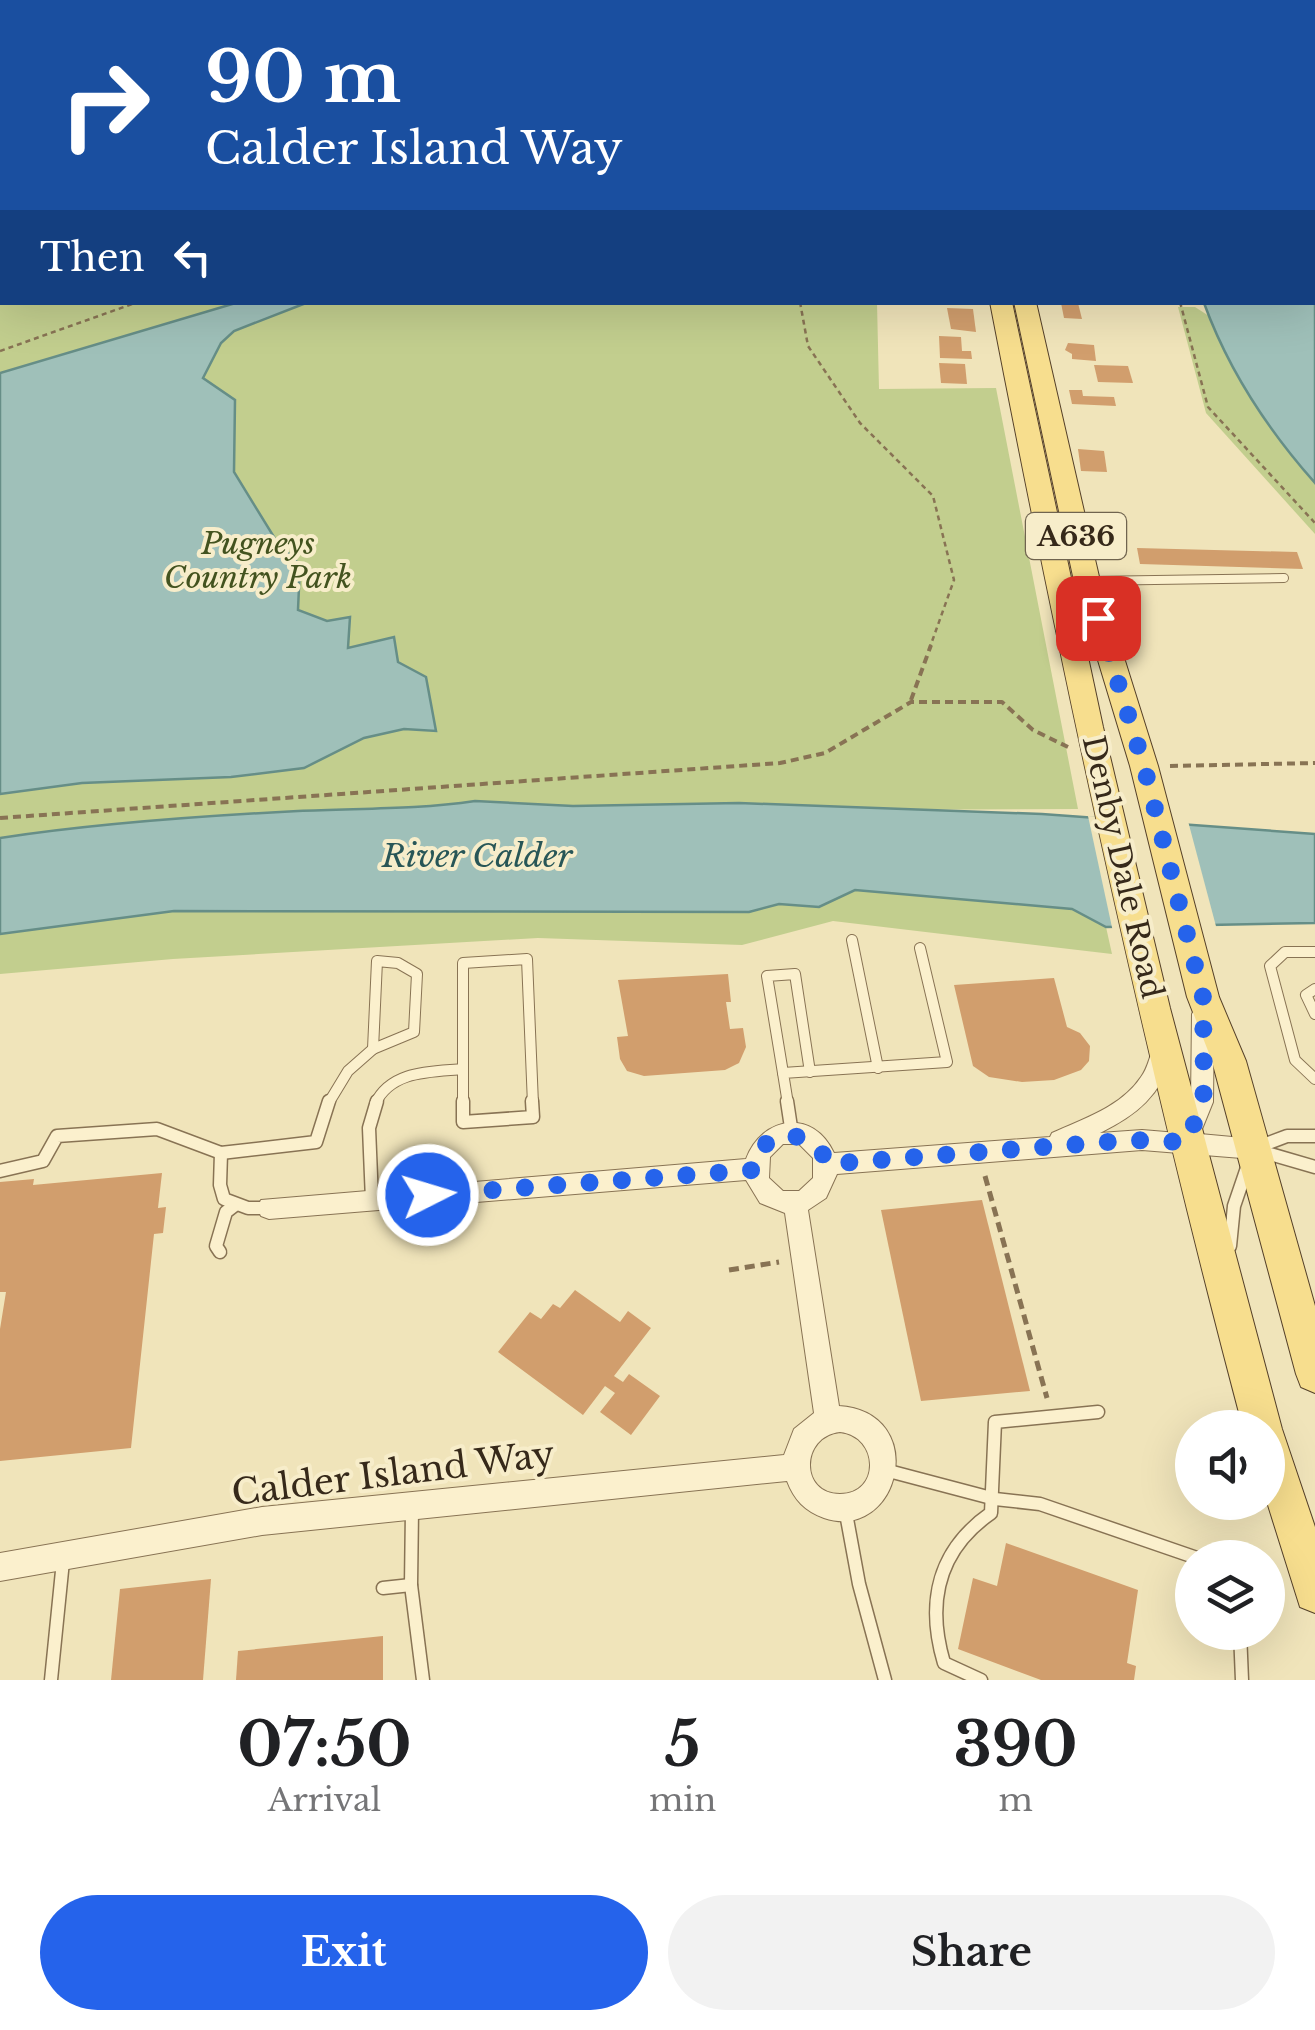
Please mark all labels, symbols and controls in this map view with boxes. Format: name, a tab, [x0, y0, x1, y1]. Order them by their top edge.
text: 90 m	[205, 34, 401, 121]
icon: right	[40, 40, 170, 170]
text: Calder Island Way	[205, 120, 623, 176]
icon: left	[165, 230, 220, 285]
text: Then	[40, 234, 145, 281]
road number: A636	[1026, 513, 1126, 559]
park label: Pugneys Country Park	[164, 525, 352, 596]
pin	[1056, 576, 1141, 661]
icon: arrive	[1071, 591, 1126, 646]
street label: Denby Dale Road	[1075, 732, 1171, 1002]
water label: River Calder	[381, 836, 574, 876]
position arrow	[376, 1143, 480, 1247]
map controls	[1175, 1410, 1285, 1650]
button: sound	[1175, 1410, 1285, 1520]
street label: Calder Island Way	[229, 1432, 557, 1514]
button: layers	[1175, 1540, 1285, 1650]
text: 07:50	[237, 1708, 412, 1782]
text: 5	[665, 1708, 701, 1782]
text: 390	[954, 1708, 1078, 1782]
text: Arrival	[268, 1780, 381, 1820]
text: min	[649, 1780, 716, 1820]
text: m	[998, 1780, 1033, 1820]
button: Exit	[40, 1895, 648, 2010]
button: Share	[668, 1895, 1275, 2010]

